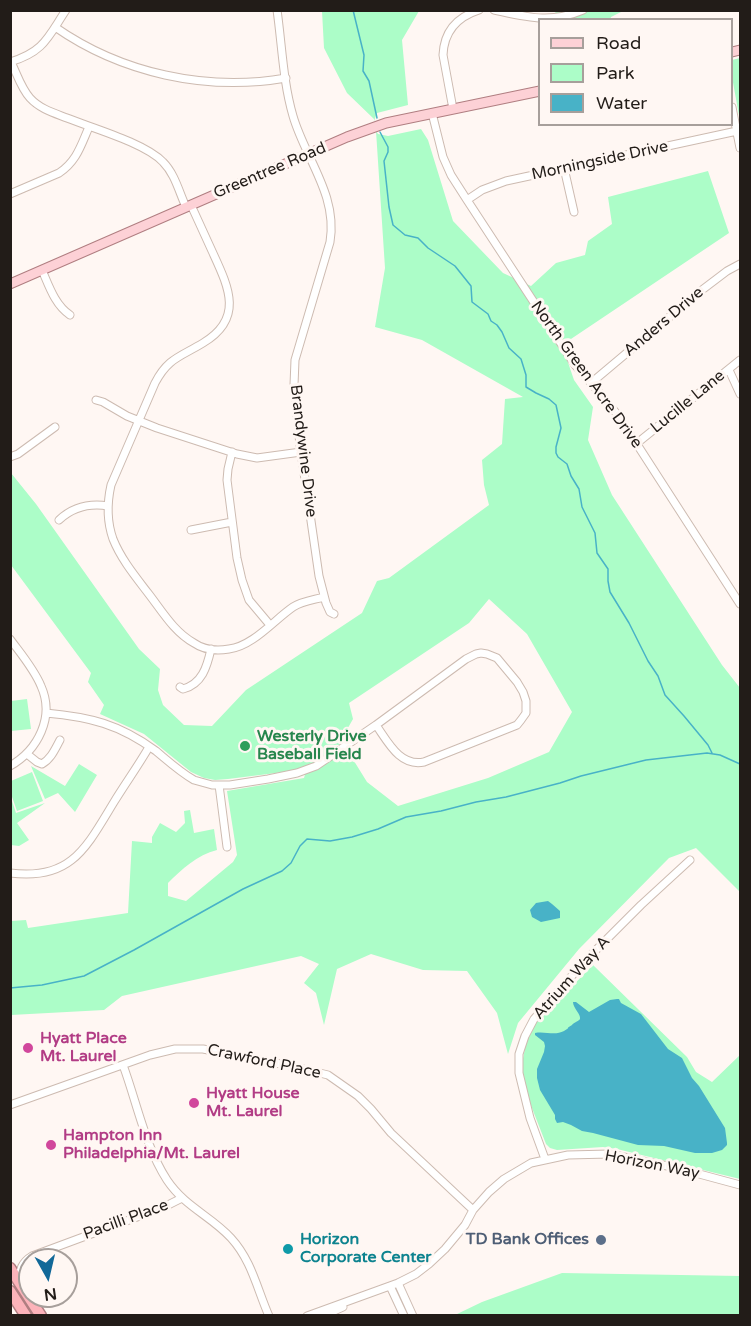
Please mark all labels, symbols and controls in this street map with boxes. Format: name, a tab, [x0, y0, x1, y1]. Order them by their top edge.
legend	[538, 18, 733, 126]
text: Road	[596, 32, 641, 54]
text: Park	[596, 62, 634, 84]
text: Water	[596, 92, 647, 114]
street label: Morningside Drive	[530, 137, 670, 185]
street label: Greentree Road	[211, 139, 329, 203]
street label: Anders Drive	[620, 283, 708, 361]
street label: North Green Acre Drive	[526, 298, 646, 452]
street label: Lucille Lane	[647, 366, 729, 438]
street label: Brandywine Drive	[285, 384, 321, 518]
place label: Westerly Drive Baseball Field	[257, 727, 366, 765]
marker: Westerly Drive Baseball Field	[238, 739, 252, 753]
street label: Atrium Way A	[530, 932, 614, 1024]
place label: Hyatt Place Mt. Laurel	[40, 1029, 127, 1067]
marker: Hyatt Place Mt. Laurel	[21, 1041, 35, 1055]
street label: Crawford Place	[206, 1041, 322, 1083]
place label: Hyatt House Mt. Laurel	[206, 1084, 300, 1122]
marker: Hyatt House Mt. Laurel	[187, 1096, 201, 1110]
place label: Hampton Inn Philadelphia/Mt. Laurel	[63, 1126, 240, 1164]
marker: Hampton Inn Philadelphia/Mt. Laurel	[44, 1138, 58, 1152]
street label: Horizon Way	[603, 1146, 701, 1184]
street label: Pacilli Place	[81, 1196, 171, 1244]
place label: Horizon Corporate Center	[300, 1230, 431, 1268]
place label: TD Bank Offices	[466, 1230, 589, 1250]
marker: TD Bank Offices	[594, 1233, 608, 1247]
marker: Horizon Corporate Center	[281, 1242, 295, 1256]
north arrow	[18, 1248, 78, 1308]
text: N	[42, 1283, 58, 1305]

